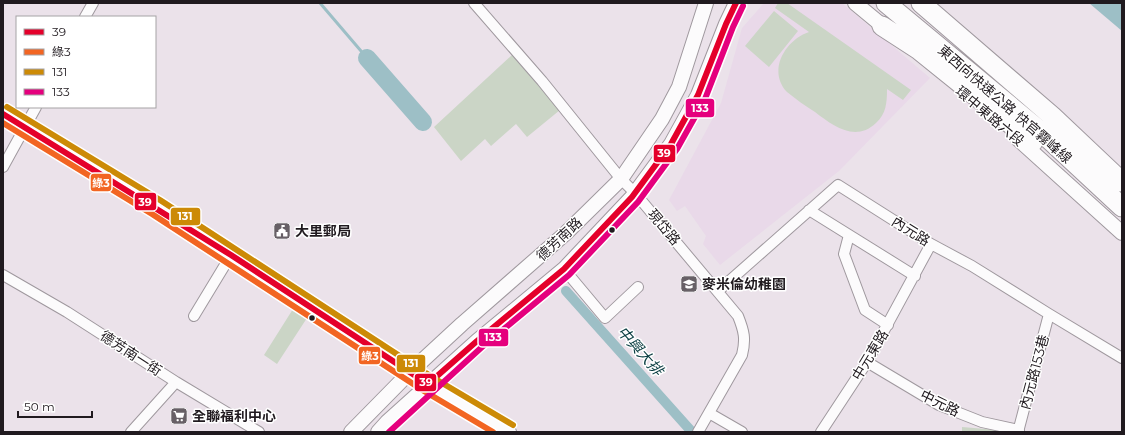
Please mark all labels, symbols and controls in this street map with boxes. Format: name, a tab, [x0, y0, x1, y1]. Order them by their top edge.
legend	[16, 16, 156, 108]
text: 39	[52, 24, 66, 39]
street label: 東西向快速公路 快官霧峰線	[934, 41, 1076, 167]
text: 綠3	[52, 44, 71, 59]
text: 131	[52, 64, 67, 79]
street label: 環中東路六段	[952, 82, 1028, 150]
text: 133	[52, 84, 70, 99]
line badge: 133	[685, 98, 715, 118]
text: 133	[691, 101, 709, 115]
line badge: 39	[653, 144, 676, 163]
text: 39	[656, 146, 671, 160]
line badge: 綠3	[90, 173, 112, 192]
text: 綠3	[92, 176, 110, 190]
line badge: 39	[134, 192, 157, 211]
text: 39	[137, 195, 152, 209]
street label: 現岱路	[644, 205, 684, 249]
line badge: 131	[170, 207, 201, 226]
text: 131	[177, 209, 193, 223]
street label: 內元路	[888, 212, 934, 250]
street label: 德芳南路	[532, 213, 586, 265]
public building icon: 大里郵局	[272, 221, 292, 241]
place label: 大里郵局	[295, 222, 351, 240]
unlabelled marker	[607, 225, 617, 235]
school or university icon: 麥米倫幼稚園	[679, 274, 699, 294]
place label: 麥米倫幼稚園	[702, 275, 786, 293]
unlabelled marker	[307, 313, 317, 323]
water label: 中興大排	[613, 322, 669, 381]
street label: 德芳南一街	[97, 326, 165, 380]
street label: 中元東路	[848, 326, 892, 384]
line badge: 133	[478, 328, 509, 347]
text: 133	[484, 330, 502, 344]
street label: 內元路153巷	[1015, 333, 1053, 411]
line badge: 綠3	[358, 346, 381, 365]
text: 綠3	[361, 349, 379, 363]
line badge: 131	[396, 354, 426, 373]
text: 131	[403, 356, 419, 370]
line badge: 39	[414, 373, 437, 392]
text: 39	[418, 375, 433, 389]
street label: 中元路	[917, 386, 963, 420]
scale bar	[18, 393, 92, 419]
text: 50 m	[24, 399, 55, 414]
supermarket icon: 全聯福利中心	[169, 406, 189, 426]
place label: 全聯福利中心	[192, 407, 276, 425]

